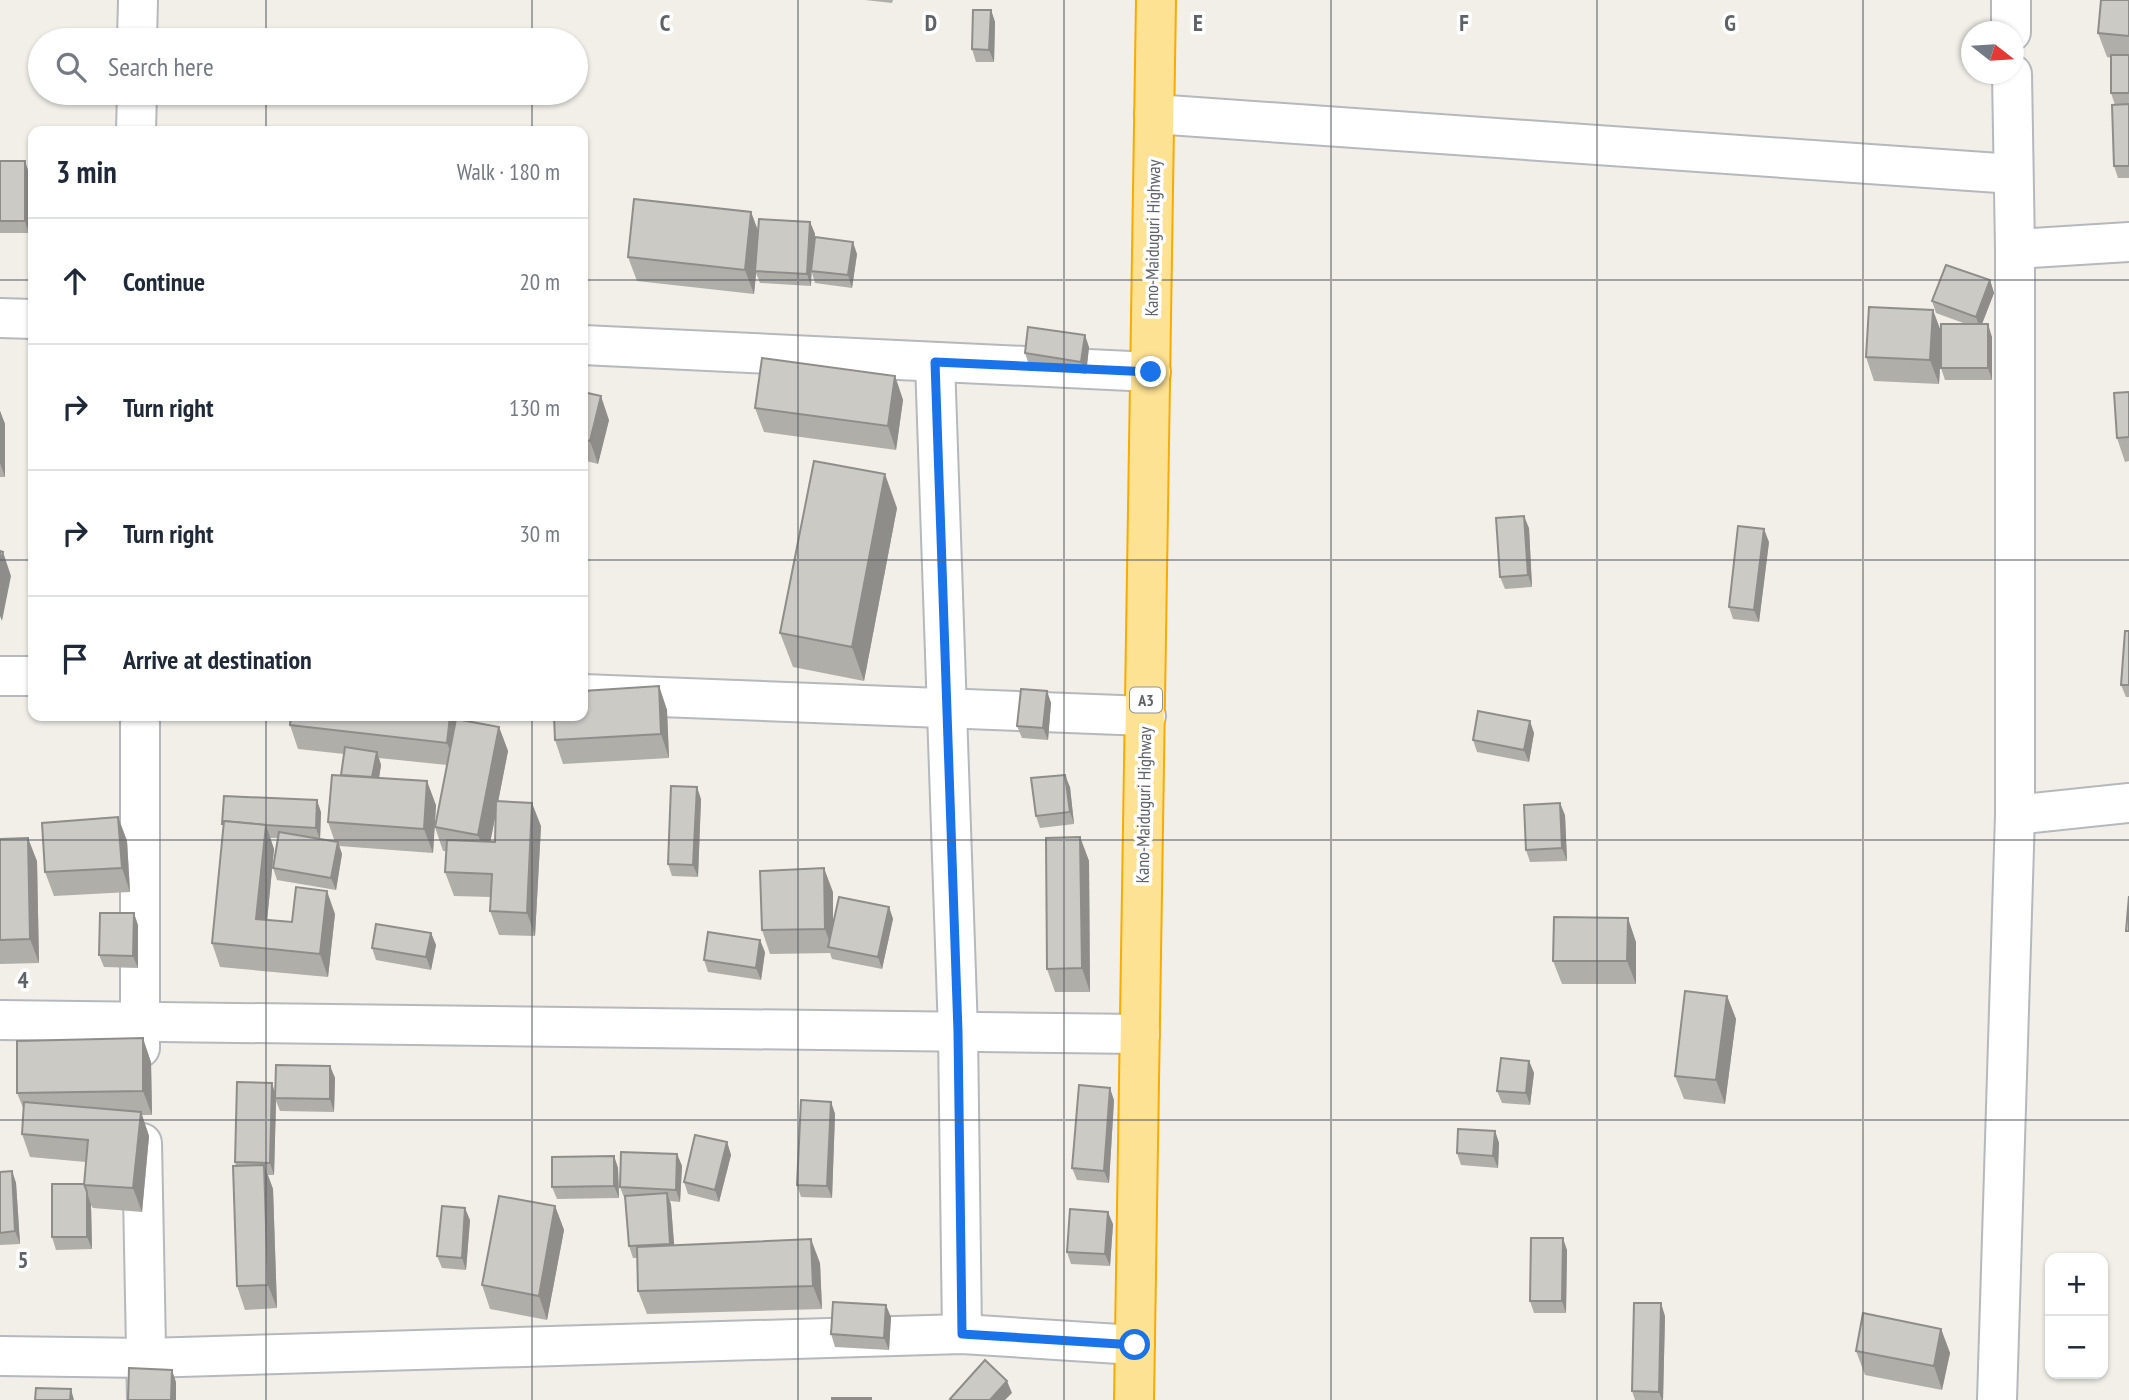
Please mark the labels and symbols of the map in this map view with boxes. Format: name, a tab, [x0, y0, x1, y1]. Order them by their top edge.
text: C	[660, 8, 671, 37]
text: D	[925, 8, 937, 37]
text: E	[1193, 8, 1203, 37]
text: F	[1459, 8, 1469, 37]
text: G	[1724, 8, 1736, 37]
north arrow	[1961, 21, 2024, 84]
street label: Kano-Maiduguri Highway	[1140, 159, 1165, 317]
route end	[1135, 356, 1166, 387]
road number: A3	[1130, 688, 1162, 712]
street label: Kano-Maiduguri Highway	[1131, 726, 1156, 884]
text: 4	[18, 965, 29, 994]
text: 5	[18, 1245, 29, 1274]
route start	[1119, 1329, 1150, 1360]

